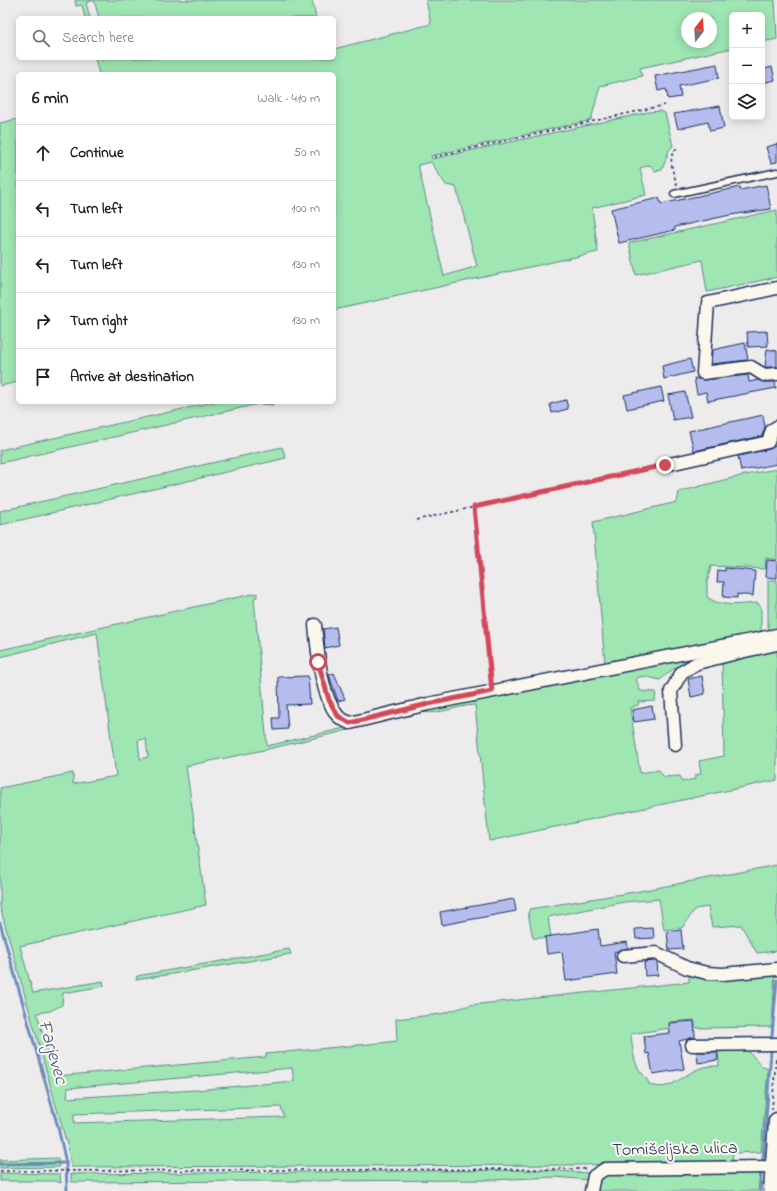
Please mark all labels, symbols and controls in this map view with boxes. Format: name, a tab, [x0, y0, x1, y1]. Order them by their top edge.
north arrow	[681, 12, 717, 48]
map controls	[729, 12, 765, 120]
button: +	[729, 12, 765, 48]
search box	[16, 16, 336, 60]
icon: search	[30, 27, 52, 49]
text: Search here	[62, 27, 134, 49]
button: −	[729, 48, 765, 84]
button: layers	[729, 84, 765, 120]
text: 6 min	[32, 86, 68, 111]
text: Walk · 410 m	[257, 89, 320, 108]
icon: ahead	[32, 142, 54, 164]
text: Continue	[70, 142, 124, 164]
text: 50 m	[294, 143, 320, 162]
icon: left	[32, 198, 54, 220]
text: Turn left	[70, 198, 123, 220]
text: 100 m	[291, 199, 320, 218]
icon: left	[32, 254, 54, 276]
text: Turn left	[70, 254, 123, 276]
text: 130 m	[292, 255, 320, 274]
icon: right	[32, 310, 54, 332]
text: Turn right	[70, 310, 128, 332]
text: 130 m	[292, 311, 320, 330]
icon: arrive	[32, 366, 54, 388]
text: Arrive at destination	[70, 366, 194, 388]
route end	[656, 456, 674, 474]
route start	[309, 653, 327, 671]
water label: Farjevec	[30, 1017, 74, 1089]
street label: Tomišeljska ulica	[612, 1136, 738, 1164]

